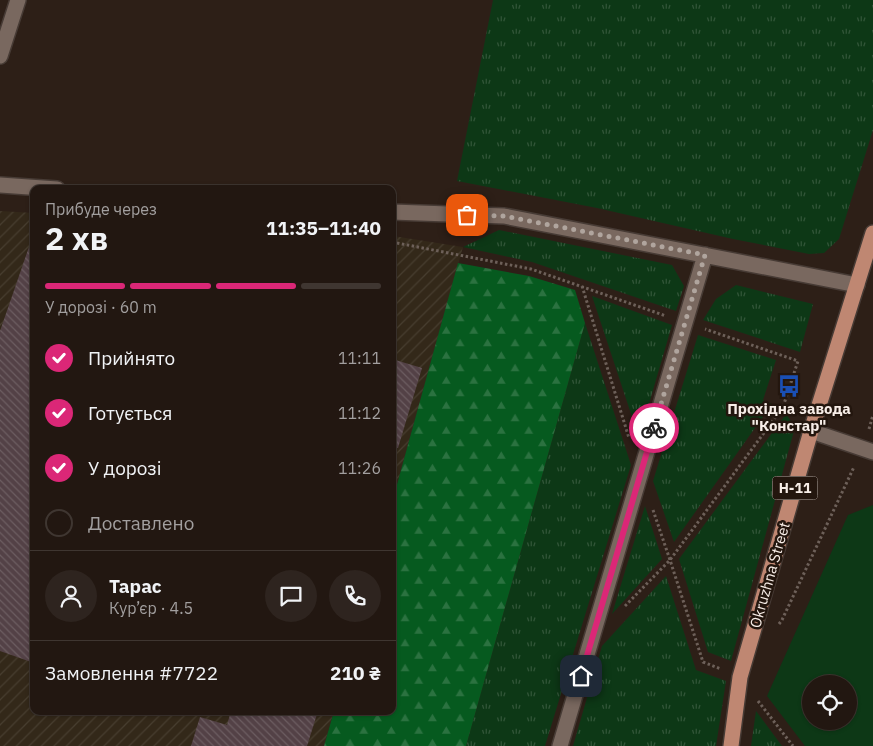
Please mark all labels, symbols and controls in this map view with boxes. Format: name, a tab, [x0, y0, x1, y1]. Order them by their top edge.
pin	[446, 194, 488, 236]
text: Прибуде через	[45, 199, 157, 219]
icon: bag	[453, 201, 481, 229]
text: 11:35–11:40	[266, 216, 381, 240]
text: 2 хв	[45, 217, 108, 259]
text: У дорозі · 60 m	[45, 297, 157, 317]
icon: check	[45, 344, 73, 372]
text: Прийнято	[88, 346, 175, 370]
text: 11:11	[338, 348, 381, 368]
bus stop icon: Прохідна завода "Констар"	[776, 373, 802, 399]
icon: check	[45, 399, 73, 427]
place label: Прохідна завода "Констар"	[727, 399, 851, 435]
text: Готується	[88, 401, 172, 425]
text: 11:12	[338, 403, 381, 423]
courier	[629, 403, 679, 453]
icon: bike	[640, 414, 668, 442]
icon: check	[45, 454, 73, 482]
text: У дорозі	[88, 456, 162, 480]
text: 11:26	[338, 458, 381, 478]
road number: Н-11	[772, 476, 818, 499]
text: Доставлено	[88, 511, 194, 535]
street label: Okruzhna Street	[745, 520, 794, 630]
button: person	[45, 570, 97, 622]
button: chat	[265, 570, 317, 622]
button: phone	[329, 570, 381, 622]
text: Тарас	[109, 574, 162, 598]
text: Кур’єр · 4.5	[109, 598, 193, 618]
pin	[560, 655, 602, 697]
text: Замовлення #7722	[45, 661, 218, 685]
text: 210 ₴	[330, 661, 381, 685]
icon: home	[567, 662, 595, 690]
map controls	[802, 675, 857, 730]
button: locate	[802, 675, 857, 730]

